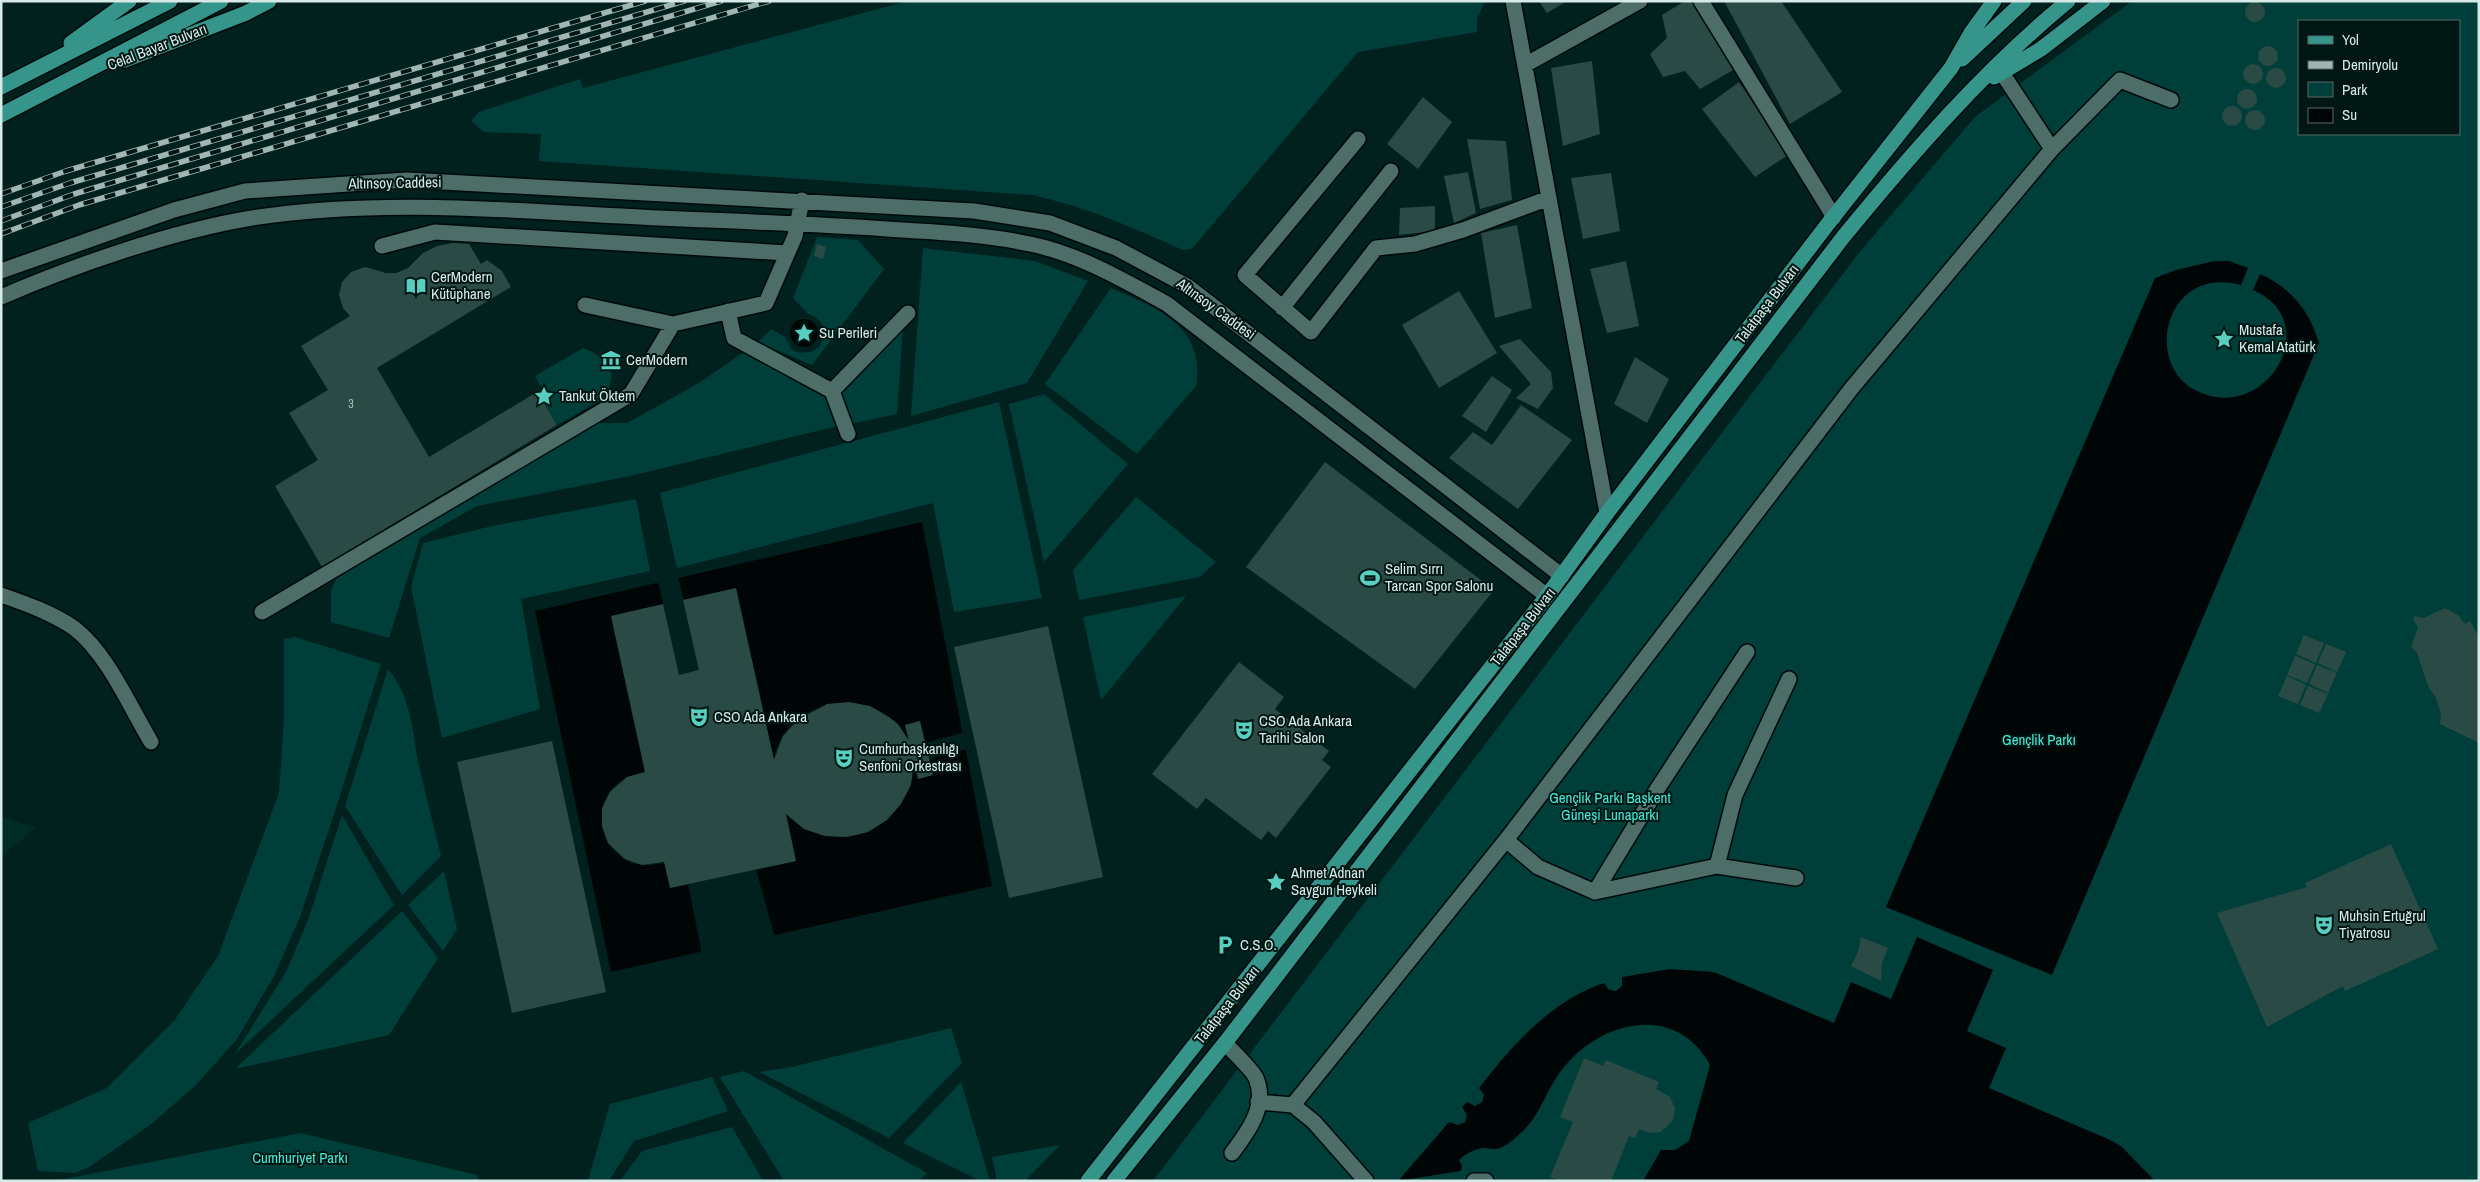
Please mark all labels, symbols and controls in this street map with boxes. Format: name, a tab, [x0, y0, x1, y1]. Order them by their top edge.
street label: Celal Bayar Bulvarı	[104, 18, 210, 75]
legend	[2298, 20, 2460, 135]
text: Yol	[2342, 29, 2359, 50]
text: Demiryolu	[2342, 54, 2398, 75]
text: Park	[2342, 79, 2368, 100]
text: Su	[2342, 104, 2357, 125]
street label: Altınsoy Caddesi	[347, 171, 442, 194]
street label: Talatpaşa Bulvarı	[1730, 260, 1803, 348]
place label: CerModern Kütüphane	[431, 266, 493, 304]
street label: Altınsoy Caddesi	[1172, 272, 1260, 344]
library icon: CerModern Kütüphane	[405, 275, 427, 297]
place label: Mustafa Kemal Atatürk	[2239, 319, 2316, 357]
place icon: Su Perileri	[793, 322, 815, 344]
place label: Su Perileri	[819, 322, 877, 343]
place icon: Mustafa Kemal Atatürk	[2213, 328, 2235, 350]
museum icon: CerModern	[600, 349, 622, 371]
place label: CerModern	[626, 349, 688, 370]
place icon: Tankut Öktem	[533, 385, 555, 407]
place label: Tankut Öktem	[559, 385, 635, 406]
house number: 3	[348, 396, 354, 412]
place label: Selim Sırrı Tarcan Spor Salonu	[1385, 558, 1493, 596]
sports icon: Selim Sırrı Tarcan Spor Salonu	[1359, 567, 1381, 589]
street label: Talatpaşa Bulvarı	[1485, 583, 1560, 670]
theatre icon: CSO Ada Ankara	[688, 706, 710, 728]
place label: CSO Ada Ankara	[714, 706, 807, 727]
place label: CSO Ada Ankara Tarihi Salon	[1259, 710, 1352, 748]
theatre icon: CSO Ada Ankara Tarihi Salon	[1233, 719, 1255, 741]
park label: Gençlik Parkı	[2002, 729, 2076, 750]
place label: Cumhurbaşkanlığı Senfoni Orkestrası	[859, 738, 962, 776]
theatre icon: Cumhurbaşkanlığı Senfoni Orkestrası	[833, 747, 855, 769]
park label: Gençlik Parkı Başkent Güneşi Lunaparkı	[1549, 787, 1671, 825]
place label: Ahmet Adnan Saygun Heykeli	[1290, 862, 1377, 900]
place icon: Ahmet Adnan Saygun Heykeli	[1265, 871, 1287, 893]
place label: Muhsin Ertuğrul Tiyatrosu	[2339, 905, 2426, 943]
theatre icon: Muhsin Ertuğrul Tiyatrosu	[2313, 914, 2335, 936]
parking icon: C.S.O.	[1214, 934, 1236, 956]
place label: C.S.O.	[1240, 934, 1277, 955]
street label: Talatpaşa Bulvarı	[1189, 961, 1264, 1048]
park label: Cumhuriyet Parkı	[252, 1147, 348, 1168]

